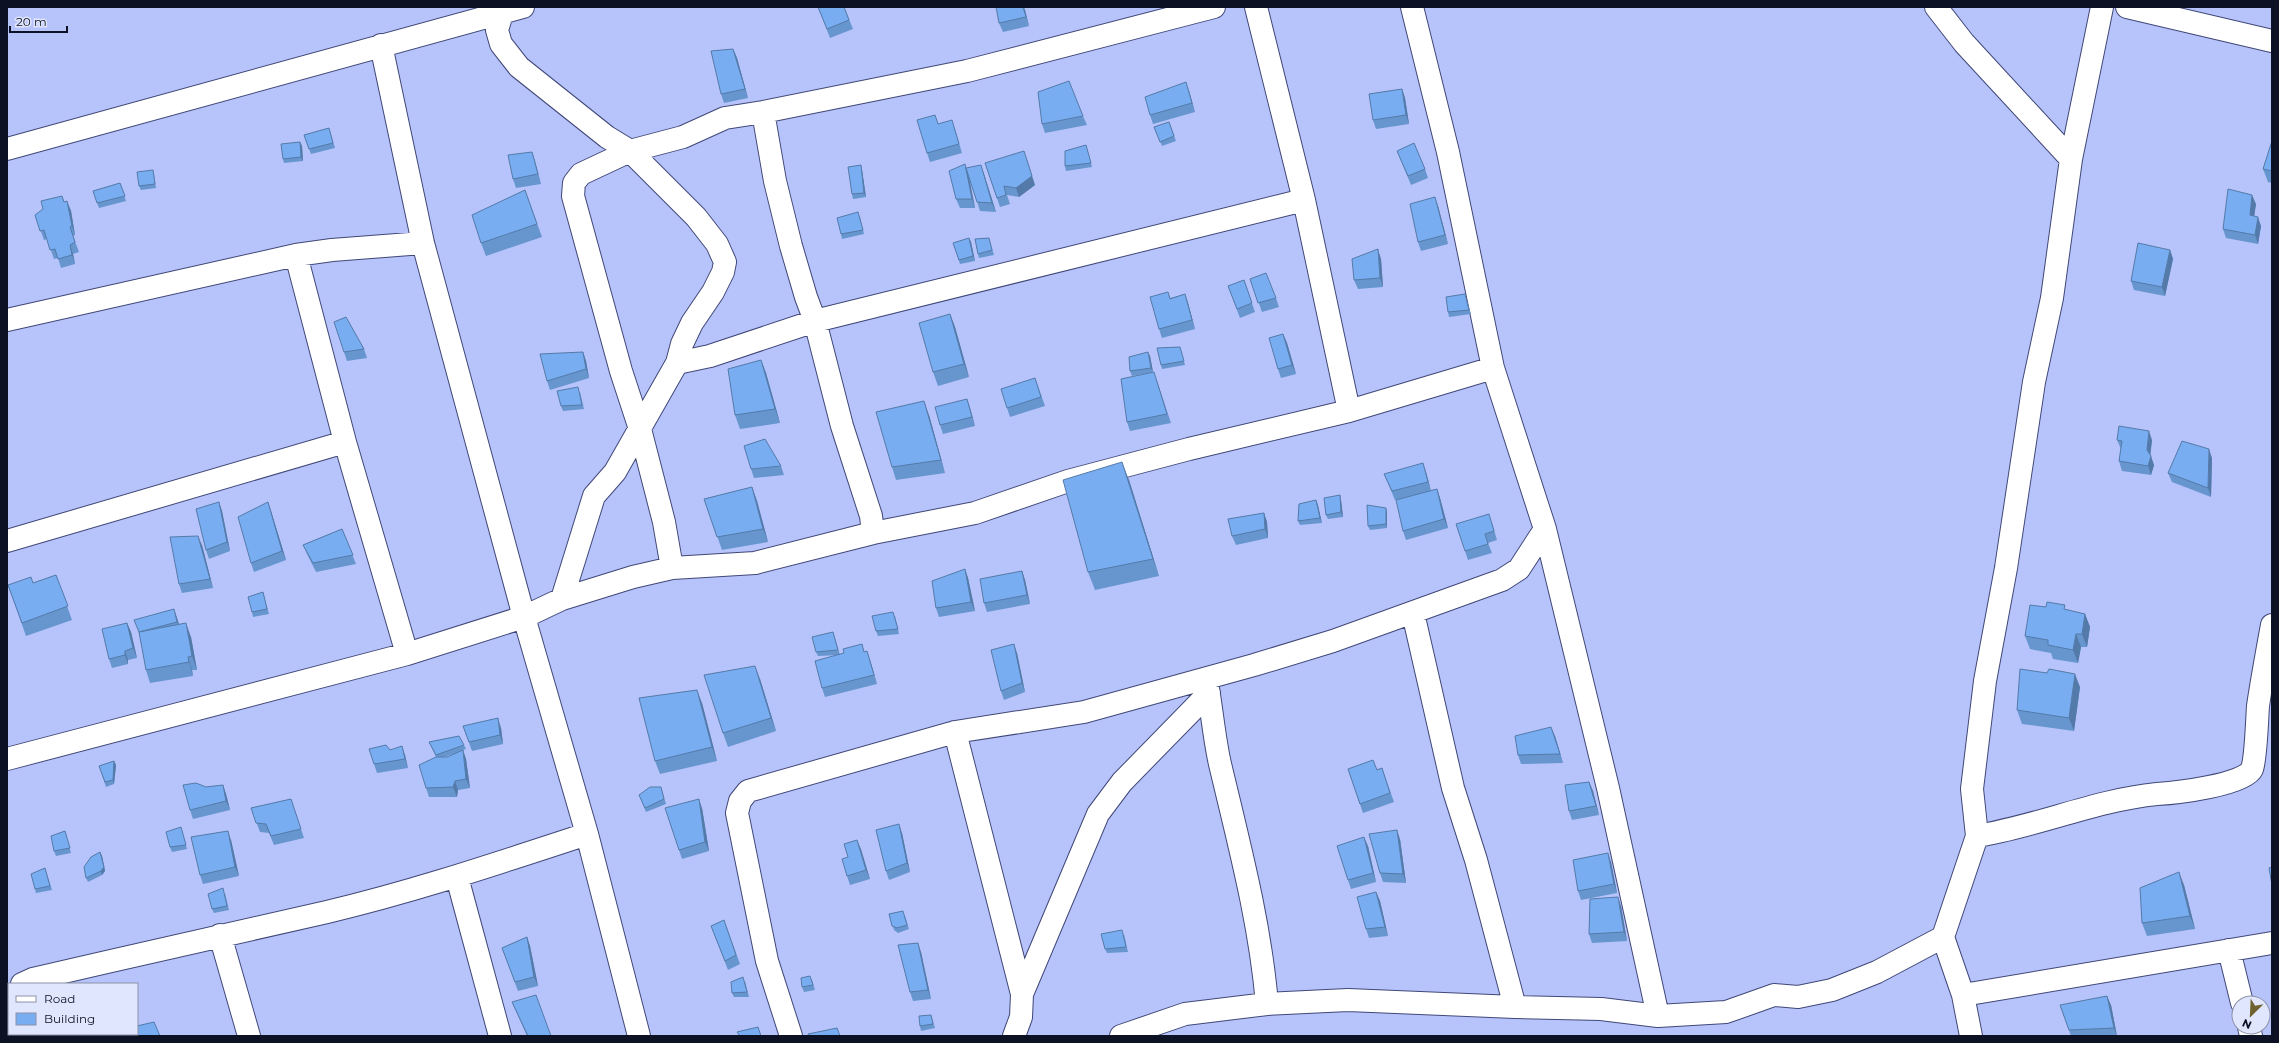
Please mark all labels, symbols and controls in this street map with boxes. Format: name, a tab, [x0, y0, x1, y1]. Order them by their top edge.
scale bar	[10, 8, 67, 34]
text: 20 m	[16, 14, 47, 29]
legend	[8, 983, 138, 1035]
text: Road	[44, 991, 75, 1006]
north arrow	[2231, 995, 2271, 1035]
text: Building	[44, 1011, 95, 1026]
text: N	[2240, 1016, 2254, 1032]

